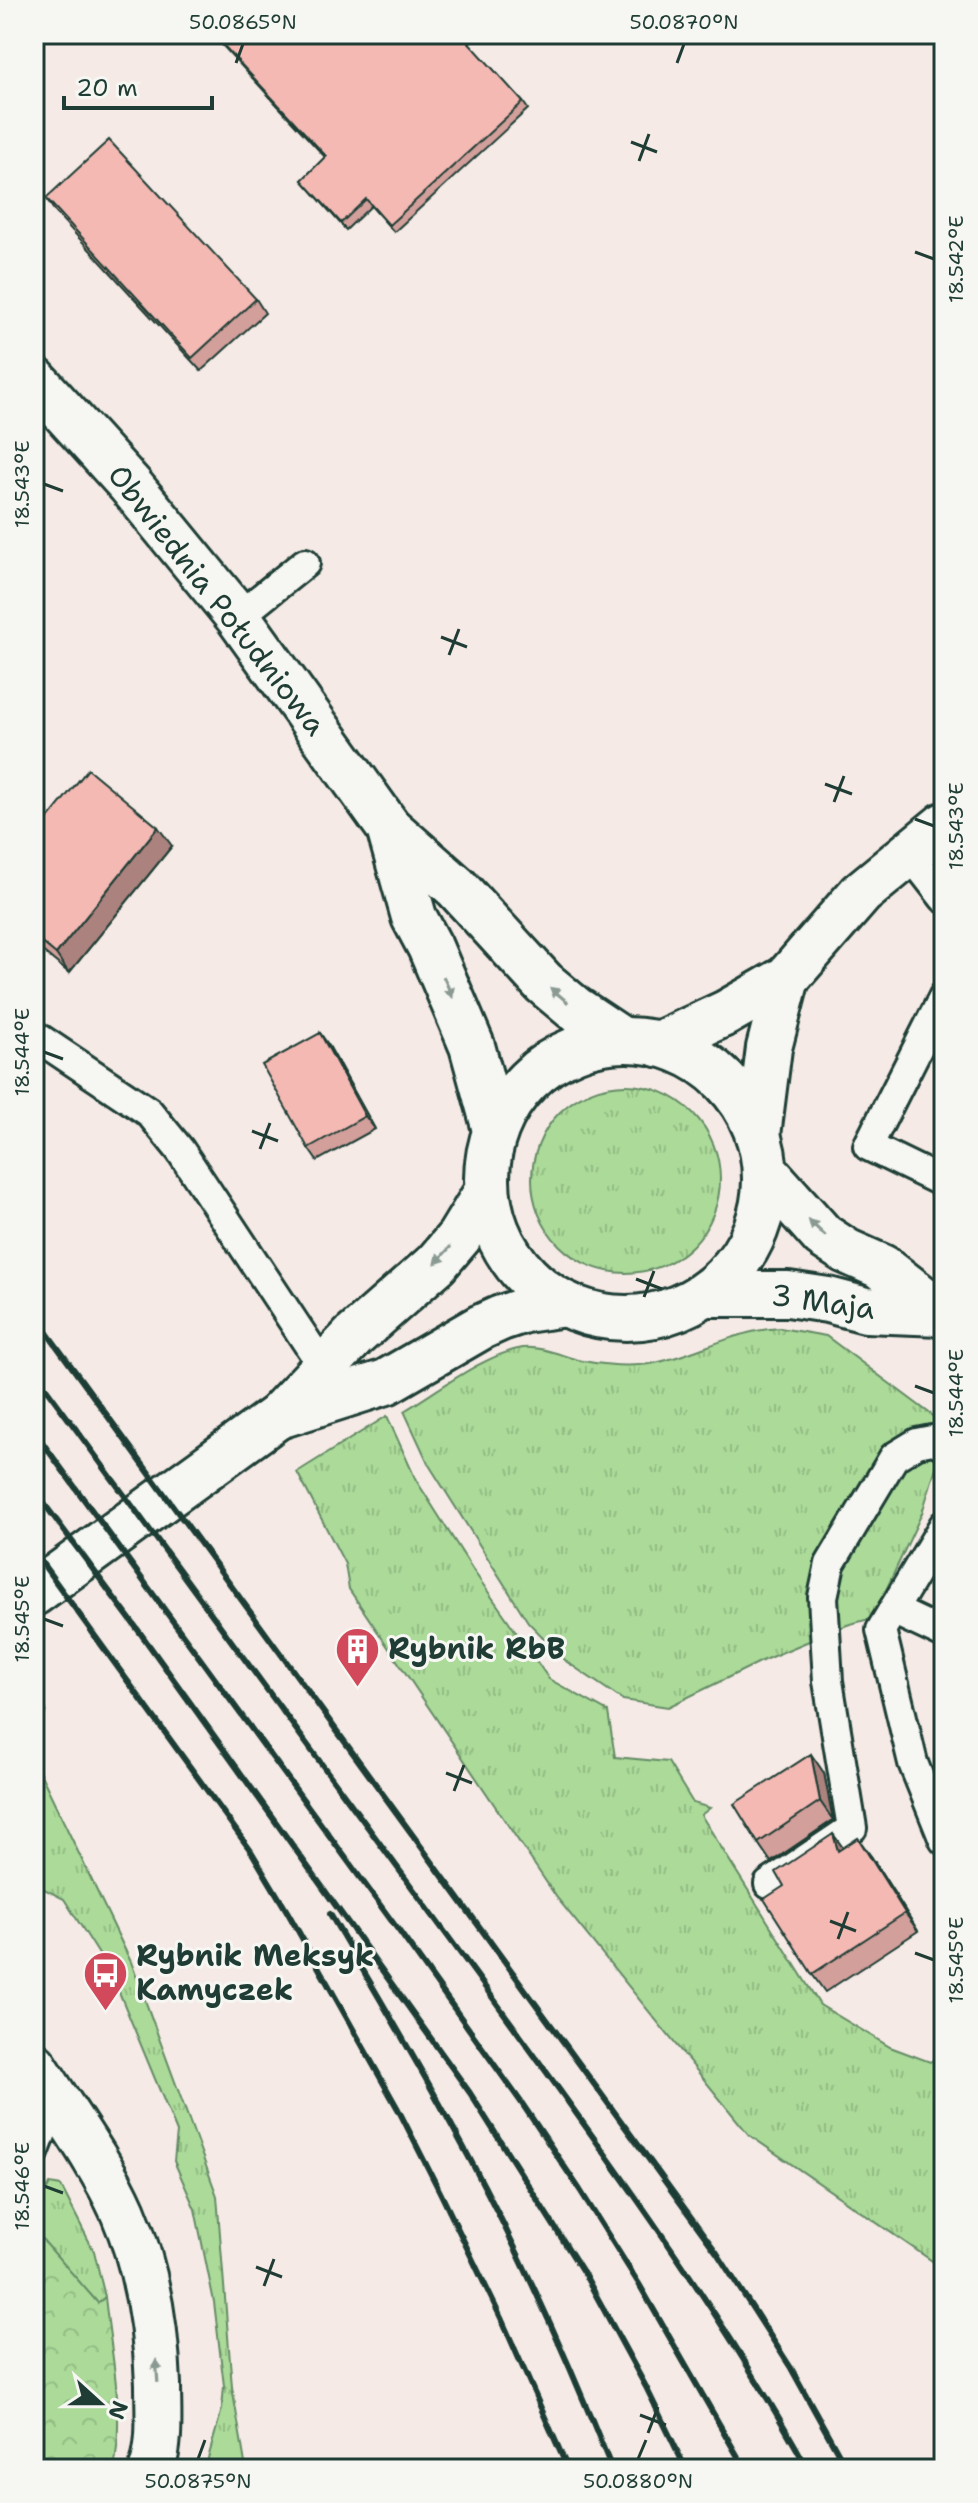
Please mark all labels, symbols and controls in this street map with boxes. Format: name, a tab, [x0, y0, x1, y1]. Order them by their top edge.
text: 50.0865°N	[189, 9, 297, 35]
text: 50.0870°N	[629, 9, 739, 35]
scale bar	[64, 60, 212, 110]
text: 20 m	[76, 72, 138, 104]
text: 18.542°E	[943, 215, 969, 303]
text: 18.543°E	[9, 440, 35, 528]
street label: Obwiednia Południowa	[99, 456, 336, 744]
text: 18.543°E	[943, 782, 969, 870]
one-way arrow	[441, 975, 455, 999]
one-way arrow	[549, 987, 569, 1004]
text: 18.544°E	[9, 1008, 35, 1096]
one-way arrow	[808, 1220, 827, 1238]
one-way arrow	[435, 1245, 452, 1265]
street label: 3 Maja	[768, 1274, 878, 1329]
text: 18.544°E	[943, 1349, 969, 1437]
text: 18.545°E	[9, 1576, 35, 1662]
building icon: Rybnik RbB	[333, 1625, 381, 1688]
place label: Rybnik RbB	[388, 1628, 565, 1669]
text: 18.545°E	[943, 1917, 969, 2003]
place label: Rybnik Meksyk Kamyczek	[136, 1935, 374, 2010]
bus stop icon: Rybnik Meksyk Kamyczek	[81, 1949, 129, 2012]
text: 18.546°E	[9, 2142, 35, 2230]
one-way arrow	[150, 2358, 163, 2383]
north arrow	[60, 2363, 140, 2443]
text: N	[102, 2397, 135, 2423]
text: 50.0875°N	[144, 2468, 252, 2494]
text: 50.0880°N	[583, 2468, 693, 2494]

